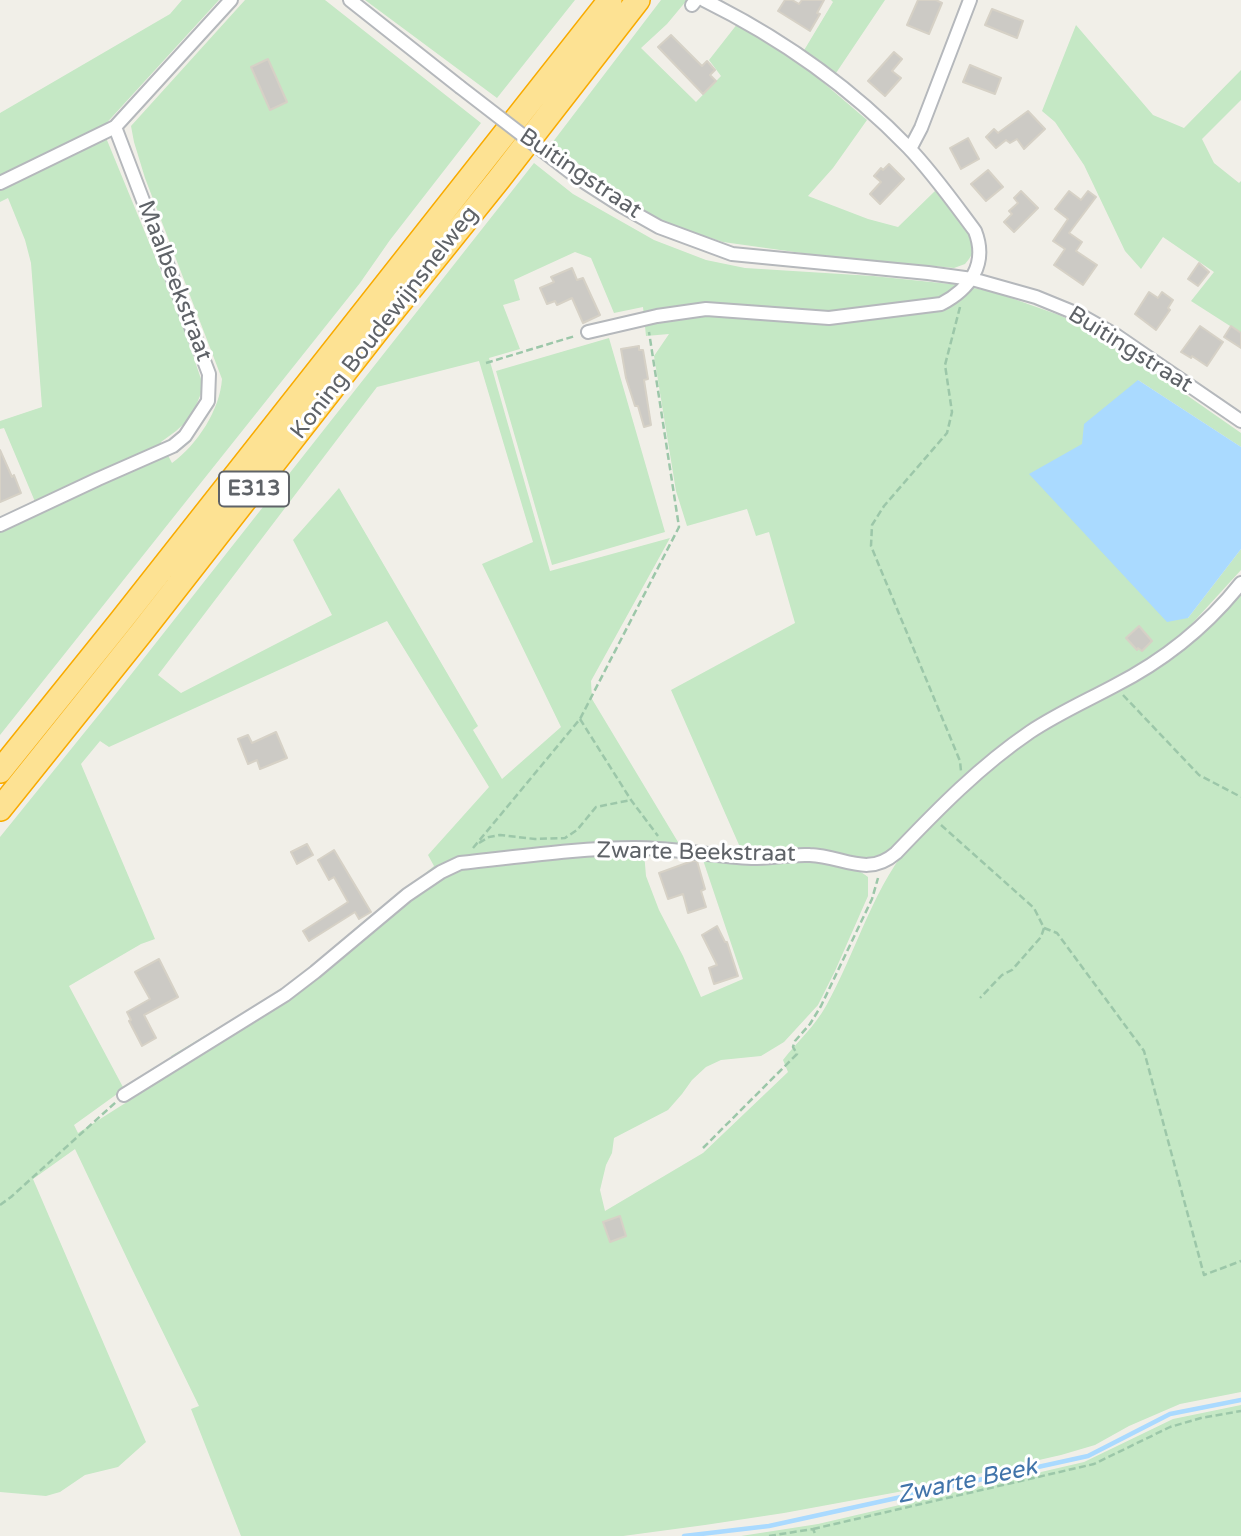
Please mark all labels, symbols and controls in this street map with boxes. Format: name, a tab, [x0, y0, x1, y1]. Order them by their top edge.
street label: Buitingstraat	[514, 123, 646, 225]
street label: Maalbeekstraat	[131, 197, 217, 365]
street label: Koning Boudewijnsnelweg	[285, 201, 485, 445]
street label: Buitingstraat	[1063, 301, 1197, 399]
road number: E313	[219, 472, 289, 506]
street label: Zwarte Beekstraat	[596, 837, 796, 869]
water label: Zwarte Beek	[894, 1453, 1040, 1511]

